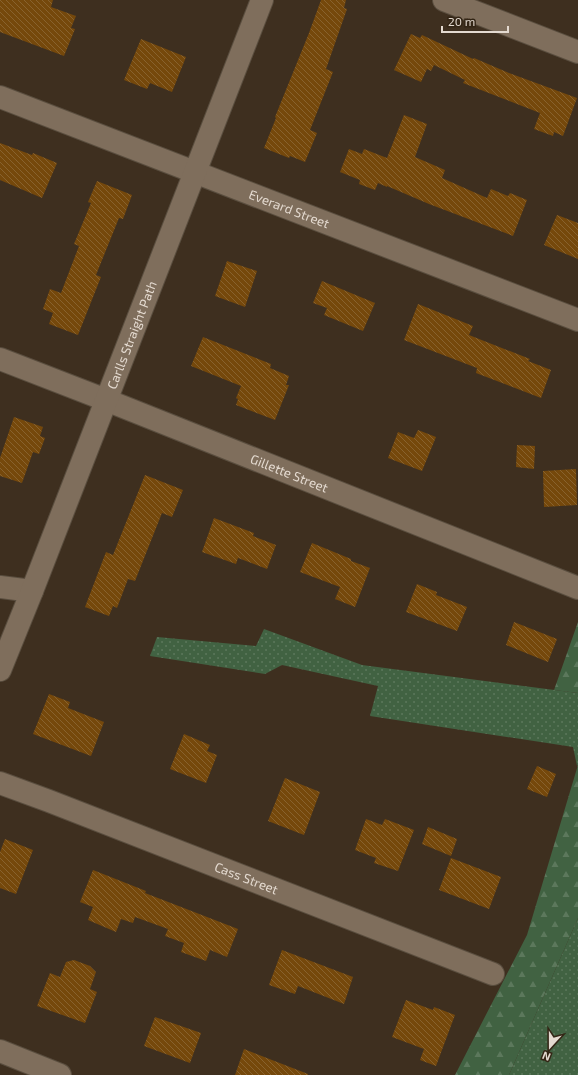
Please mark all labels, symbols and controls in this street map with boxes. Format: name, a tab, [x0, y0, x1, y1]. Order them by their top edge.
scale bar	[442, 8, 508, 34]
text: 20 m	[448, 14, 475, 28]
street label: Everard Street	[247, 186, 332, 231]
street label: Carlls Straight Path	[103, 279, 160, 391]
street label: Gillette Street	[248, 450, 330, 496]
street label: Cass Street	[212, 858, 280, 897]
north arrow	[530, 1027, 570, 1067]
text: N	[540, 1049, 552, 1064]

